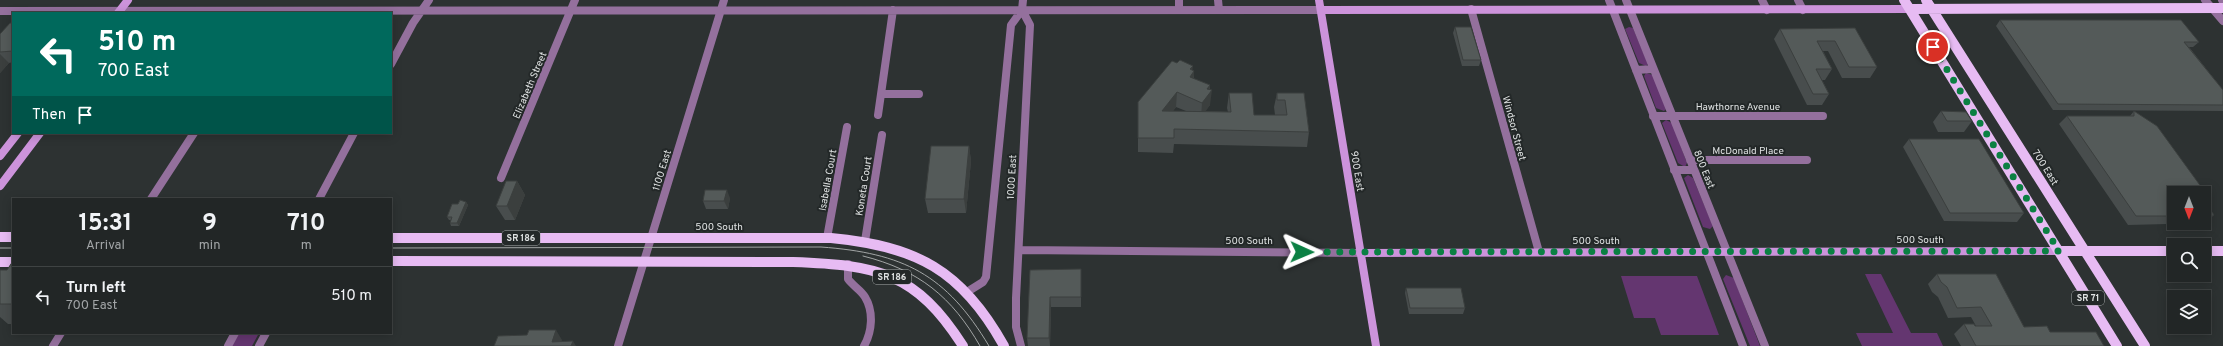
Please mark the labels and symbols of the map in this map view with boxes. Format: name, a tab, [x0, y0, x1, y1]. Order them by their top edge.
pin	[1916, 30, 1950, 64]
street label: Elizabeth Street	[510, 50, 550, 121]
street label: Windsor Street	[1499, 95, 1528, 162]
street label: Hawthorne Avenue	[1696, 101, 1780, 114]
street label: McDonald Place	[1712, 145, 1784, 158]
street label: 1100 East	[650, 148, 675, 192]
street label: Isabella Court	[817, 148, 840, 212]
street label: 800 East	[1690, 148, 1717, 191]
street label: 700 East	[2029, 148, 2061, 188]
street label: 900 East	[1347, 150, 1366, 193]
street label: 1000 East	[1005, 154, 1020, 200]
street label: Koneta Court	[853, 155, 876, 217]
north arrow	[2167, 186, 2211, 230]
street label: 500 South	[695, 221, 743, 234]
road number: SR 186	[502, 231, 540, 245]
position arrow	[1281, 231, 1323, 273]
street label: 500 South	[1896, 234, 1944, 247]
street label: 500 South	[1225, 235, 1273, 248]
street label: 500 South	[1572, 235, 1620, 248]
road number: SR 186	[873, 270, 911, 284]
road number: SR 71	[2072, 291, 2104, 305]

